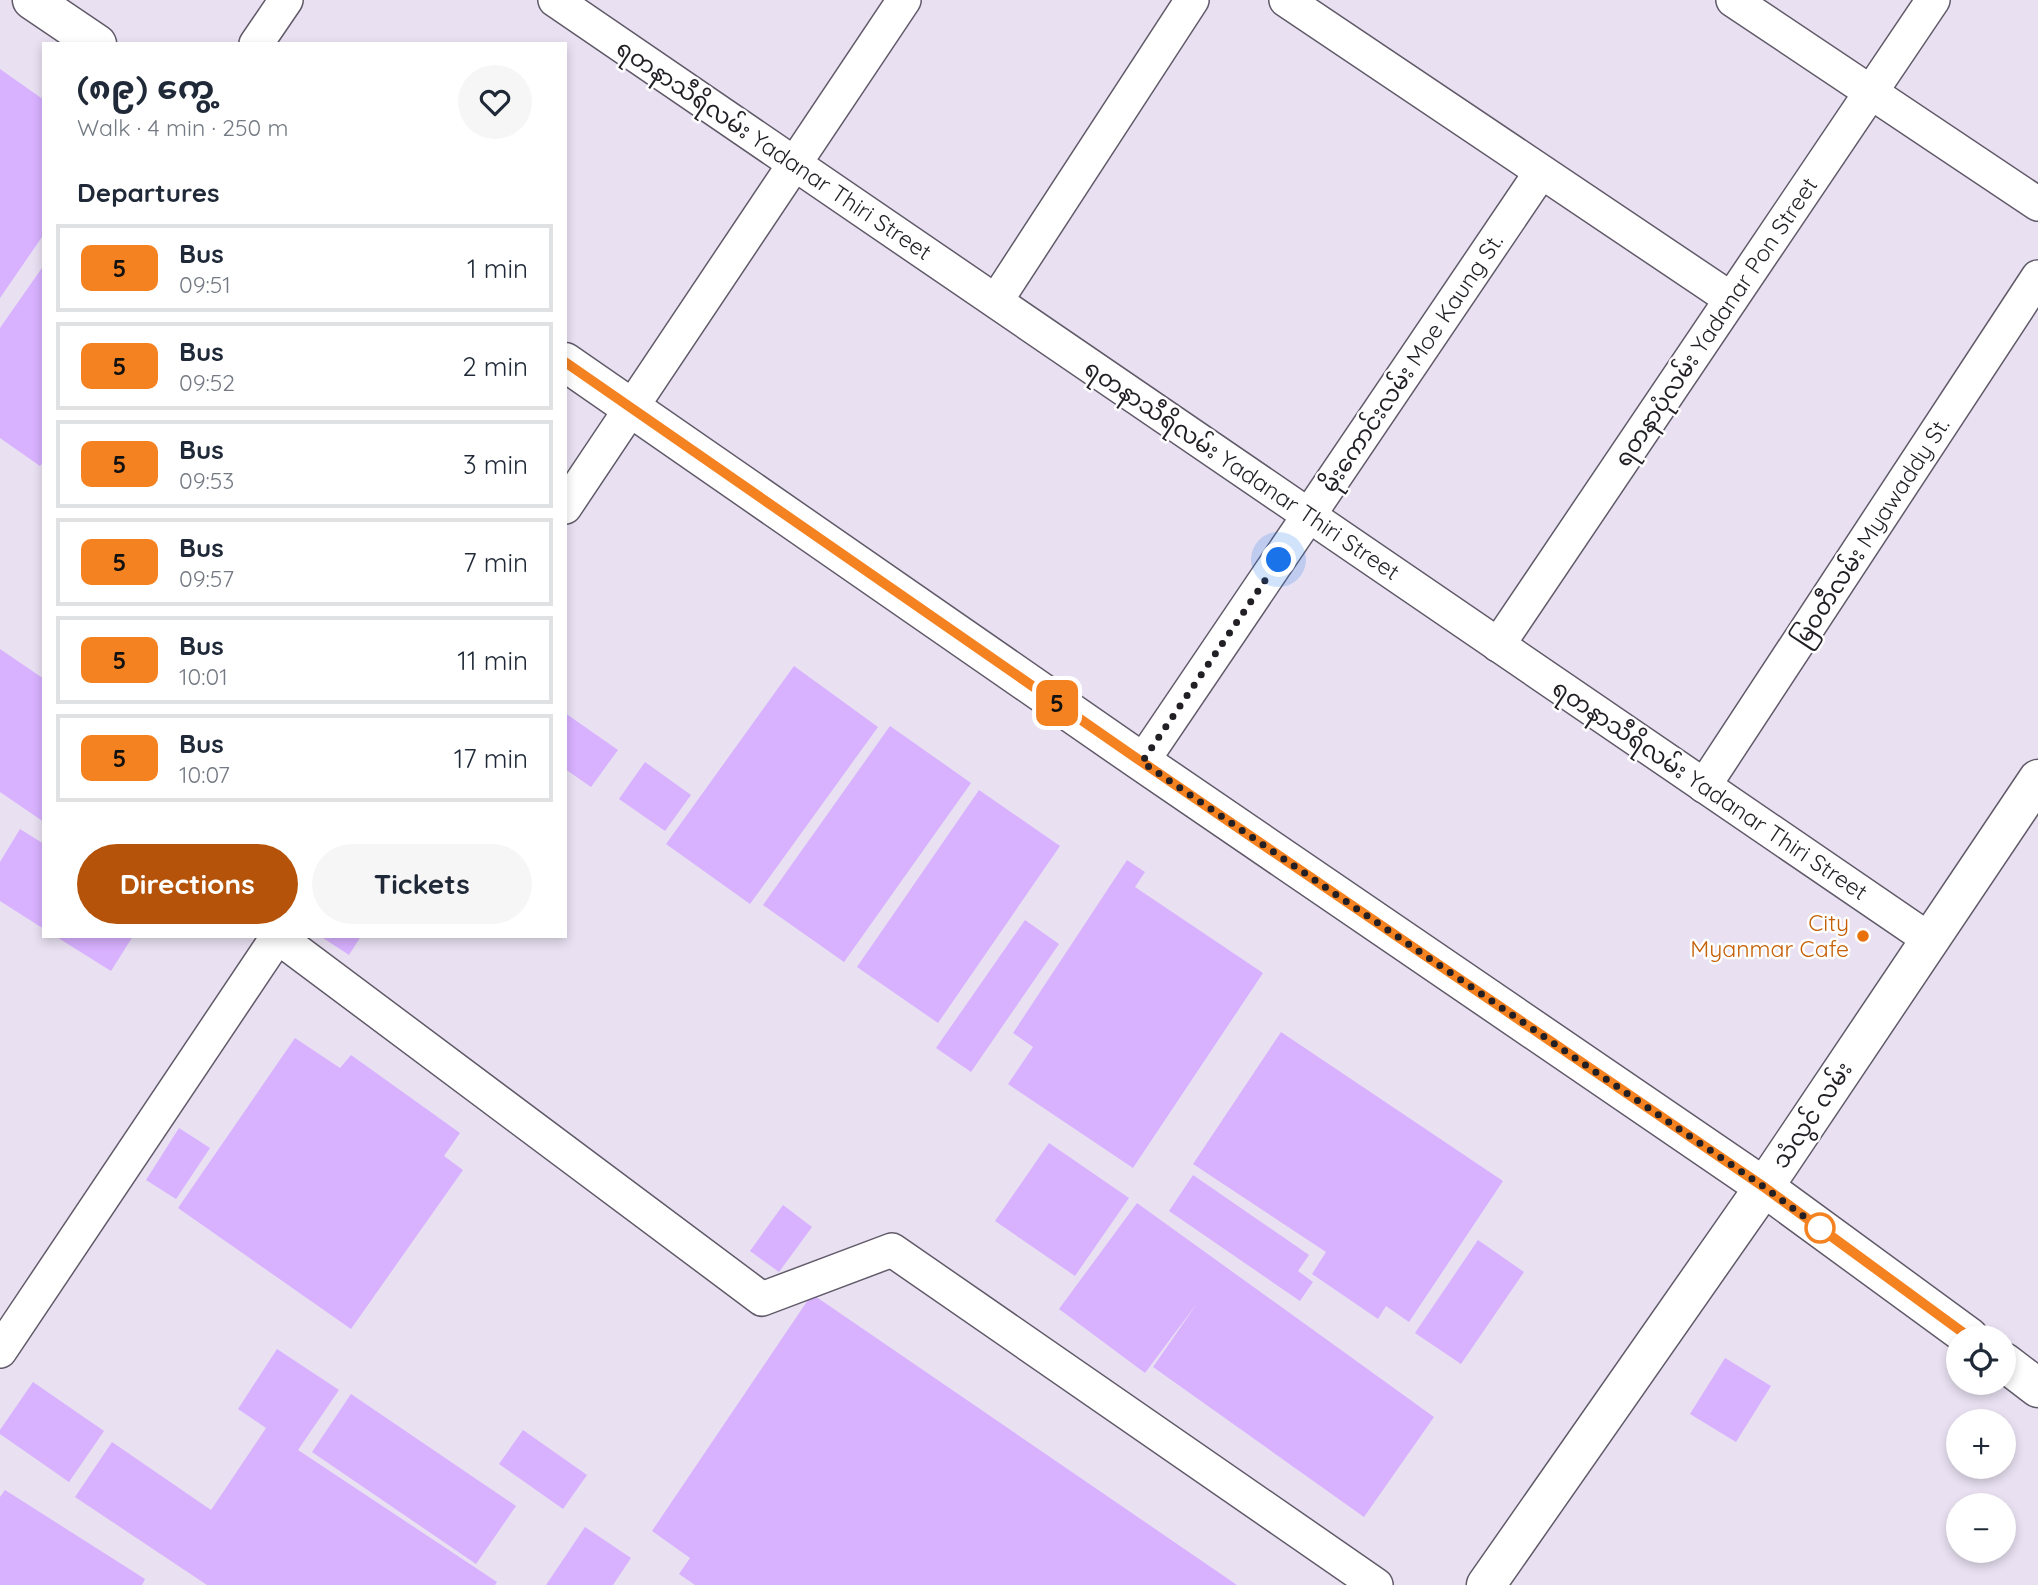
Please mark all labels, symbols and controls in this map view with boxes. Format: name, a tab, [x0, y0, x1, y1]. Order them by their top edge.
street label: ရတနာသီရိလမ်း Yadanar Thiri Street	[608, 32, 938, 270]
button: heart	[458, 65, 532, 139]
text: (၈၉) ကွေ့	[77, 66, 214, 107]
text: Walk · 4 min · 250 m	[77, 113, 288, 142]
street label: ရတနာပုံလမ်း Yadanar Pon Street	[1607, 171, 1828, 475]
text: Departures	[77, 176, 220, 209]
street label: မိုးကောင်းလမ်း Moe Kaung St.	[1313, 227, 1513, 500]
text: Bus	[179, 237, 224, 270]
text: 1 min	[467, 252, 528, 285]
text: 5	[113, 253, 126, 283]
text: 09:51	[179, 270, 231, 299]
text: Bus	[179, 335, 224, 368]
text: 2 min	[462, 350, 528, 383]
text: 5	[113, 351, 126, 381]
street label: ရတနာသီရိလမ်း Yadanar Thiri Street	[1076, 352, 1406, 590]
text: 09:52	[179, 368, 235, 397]
street label: မြဝတီလမ်း Myawaddy St.	[1785, 411, 1960, 654]
text: Bus	[179, 433, 224, 466]
text: 3 min	[463, 448, 528, 481]
text: 5	[113, 449, 126, 479]
text: 09:53	[179, 466, 234, 495]
text: Bus	[179, 531, 224, 564]
your location	[1261, 542, 1296, 577]
text: 7 min	[463, 546, 528, 579]
text: 5	[113, 547, 126, 577]
text: 09:57	[179, 564, 234, 593]
text: Bus	[179, 629, 224, 662]
text: 11 min	[457, 644, 528, 677]
text: 5	[113, 645, 126, 675]
text: 10:01	[179, 662, 228, 691]
street label: ရတနာသီရိလမ်း Yadanar Thiri Street	[1544, 672, 1874, 910]
line badge: 5	[1034, 680, 1080, 726]
text: 5	[1050, 688, 1064, 718]
text: Bus	[179, 727, 224, 760]
text: 17 min	[454, 742, 528, 775]
text: 5	[113, 743, 126, 773]
text: 10:07	[179, 760, 230, 789]
button: Directions	[77, 844, 298, 924]
button: Tickets	[312, 844, 532, 924]
place label: City Myanmar Cafe	[1690, 908, 1849, 963]
marker: City Myanmar Cafe	[1855, 928, 1871, 944]
street label: သံလွင် လမ်း	[1764, 1055, 1861, 1176]
unlabelled marker	[1805, 1213, 1835, 1243]
map controls	[1946, 1325, 2016, 1563]
button: locate	[1946, 1325, 2016, 1395]
button: +	[1946, 1409, 2016, 1479]
button: −	[1946, 1493, 2016, 1563]

